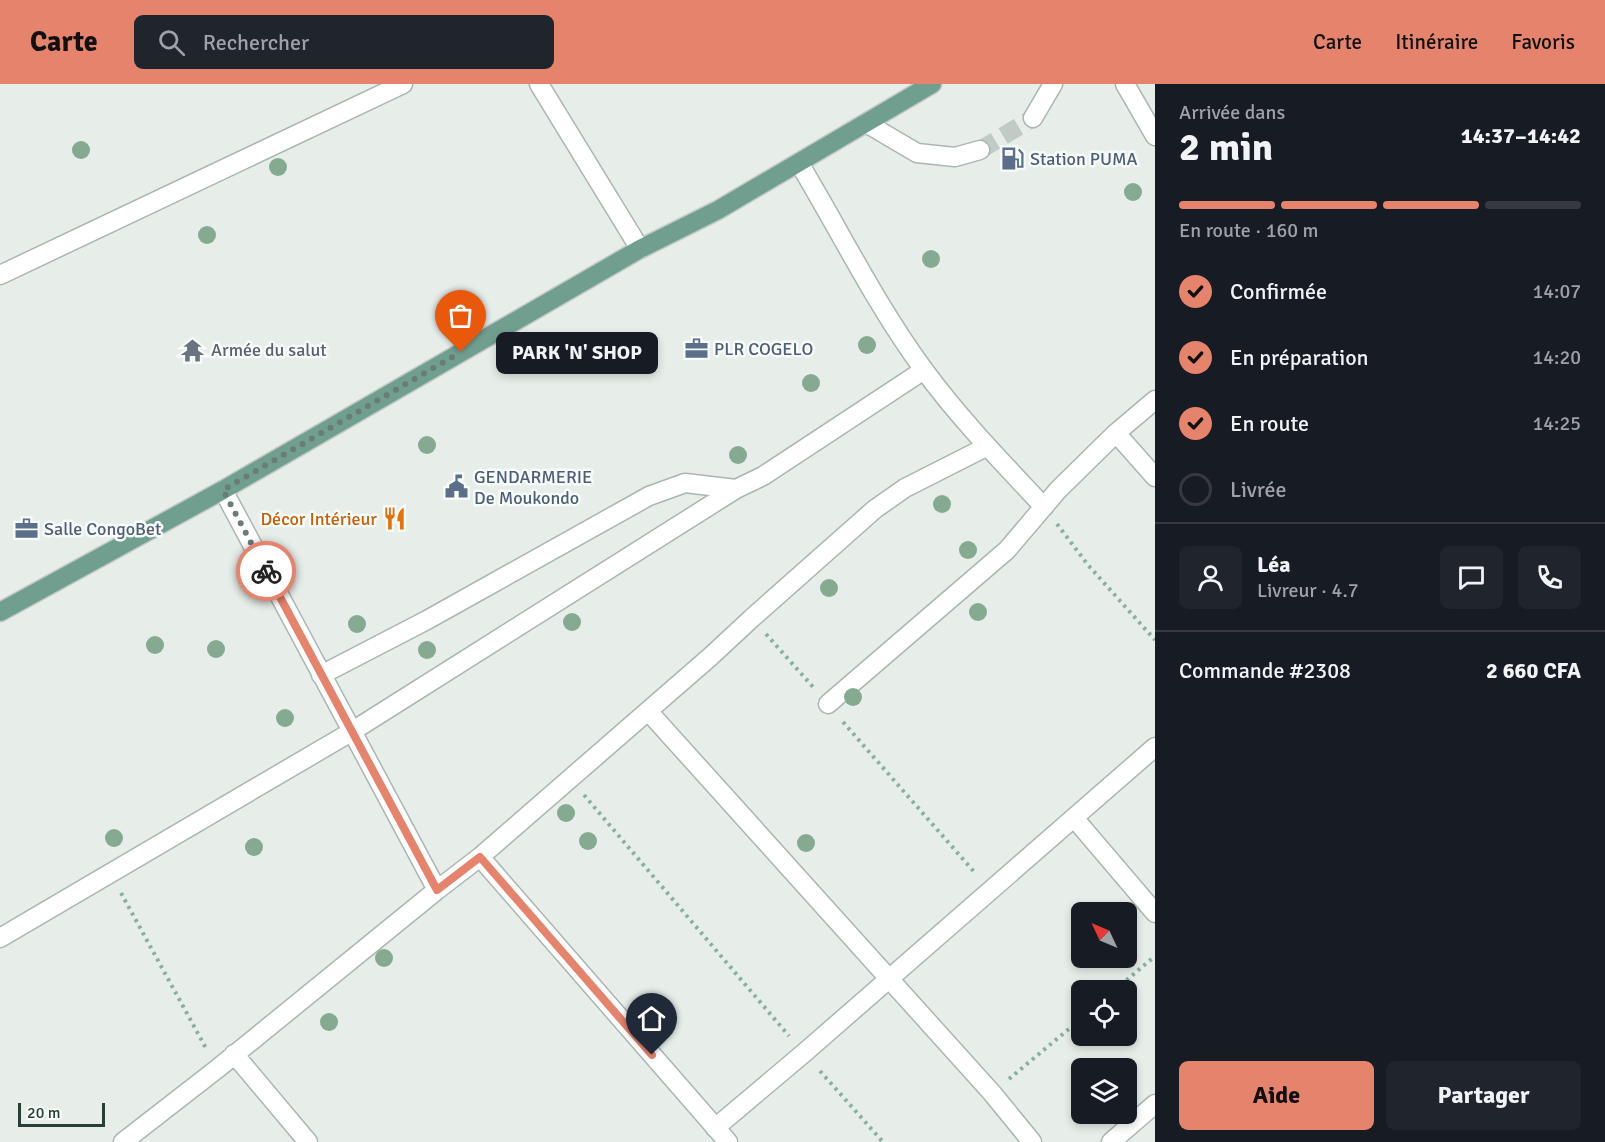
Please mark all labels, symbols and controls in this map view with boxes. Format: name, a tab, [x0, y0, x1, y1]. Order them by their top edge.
search box	[134, 15, 554, 69]
text: Carte	[30, 25, 98, 59]
icon: search	[155, 26, 188, 59]
text: Rechercher	[203, 29, 309, 56]
text: Carte	[1313, 29, 1362, 55]
text: Itinéraire	[1395, 29, 1478, 55]
text: Favoris	[1511, 29, 1575, 55]
text: Arrivée dans	[1179, 100, 1285, 125]
text: 14:37–14:42	[1461, 122, 1581, 149]
text: 2 min	[1179, 123, 1273, 171]
fuel station icon: Station PUMA	[999, 146, 1025, 172]
place label: Station PUMA	[1030, 148, 1137, 170]
text: En route · 160 m	[1179, 218, 1318, 243]
icon: check	[1179, 275, 1212, 308]
text: Confirmée	[1230, 278, 1327, 305]
text: 14:07	[1532, 279, 1581, 304]
pin	[435, 290, 486, 352]
icon: bag	[444, 299, 477, 332]
callout: PARK 'N' SHOP	[497, 331, 659, 373]
office icon: PLR COGELO	[683, 336, 709, 362]
temple icon: Armée du salut	[180, 337, 206, 363]
place label: PLR COGELO	[714, 338, 813, 360]
place label: Armée du salut	[211, 339, 327, 361]
text: PARK 'N' SHOP	[512, 340, 642, 365]
icon: check	[1179, 341, 1212, 374]
text: En préparation	[1230, 344, 1369, 371]
text: 14:20	[1532, 345, 1581, 370]
icon: check	[1179, 407, 1212, 440]
text: En route	[1230, 410, 1309, 437]
text: 14:25	[1532, 411, 1581, 436]
place label: GENDARMERIE De Moukondo	[474, 466, 592, 509]
public building icon: GENDARMERIE De Moukondo	[443, 474, 469, 500]
text: Livrée	[1230, 476, 1287, 503]
restaurant icon: Décor Intérieur	[382, 506, 408, 532]
place label: Décor Intérieur	[260, 508, 377, 530]
office icon: Salle CongoBet	[13, 516, 39, 542]
place label: Salle CongoBet	[44, 518, 161, 540]
courier	[236, 541, 296, 601]
button: person	[1179, 546, 1242, 609]
button: chat	[1440, 546, 1503, 609]
button: phone	[1518, 546, 1581, 609]
text: Léa	[1257, 551, 1291, 578]
icon: bike	[250, 555, 283, 588]
text: Livreur · 4.7	[1257, 578, 1358, 603]
text: Commande #2308	[1179, 657, 1351, 684]
text: 2 660 CFA	[1486, 657, 1581, 684]
north arrow	[1071, 902, 1137, 968]
map controls	[1071, 902, 1137, 1124]
button: locate	[1071, 980, 1137, 1046]
pin	[626, 993, 677, 1055]
icon: home	[635, 1002, 668, 1035]
button: layers	[1071, 1058, 1137, 1124]
button: Aide	[1179, 1061, 1374, 1130]
button: Partager	[1386, 1061, 1581, 1130]
scale bar	[18, 1100, 105, 1128]
text: 20 m	[27, 1103, 61, 1123]

